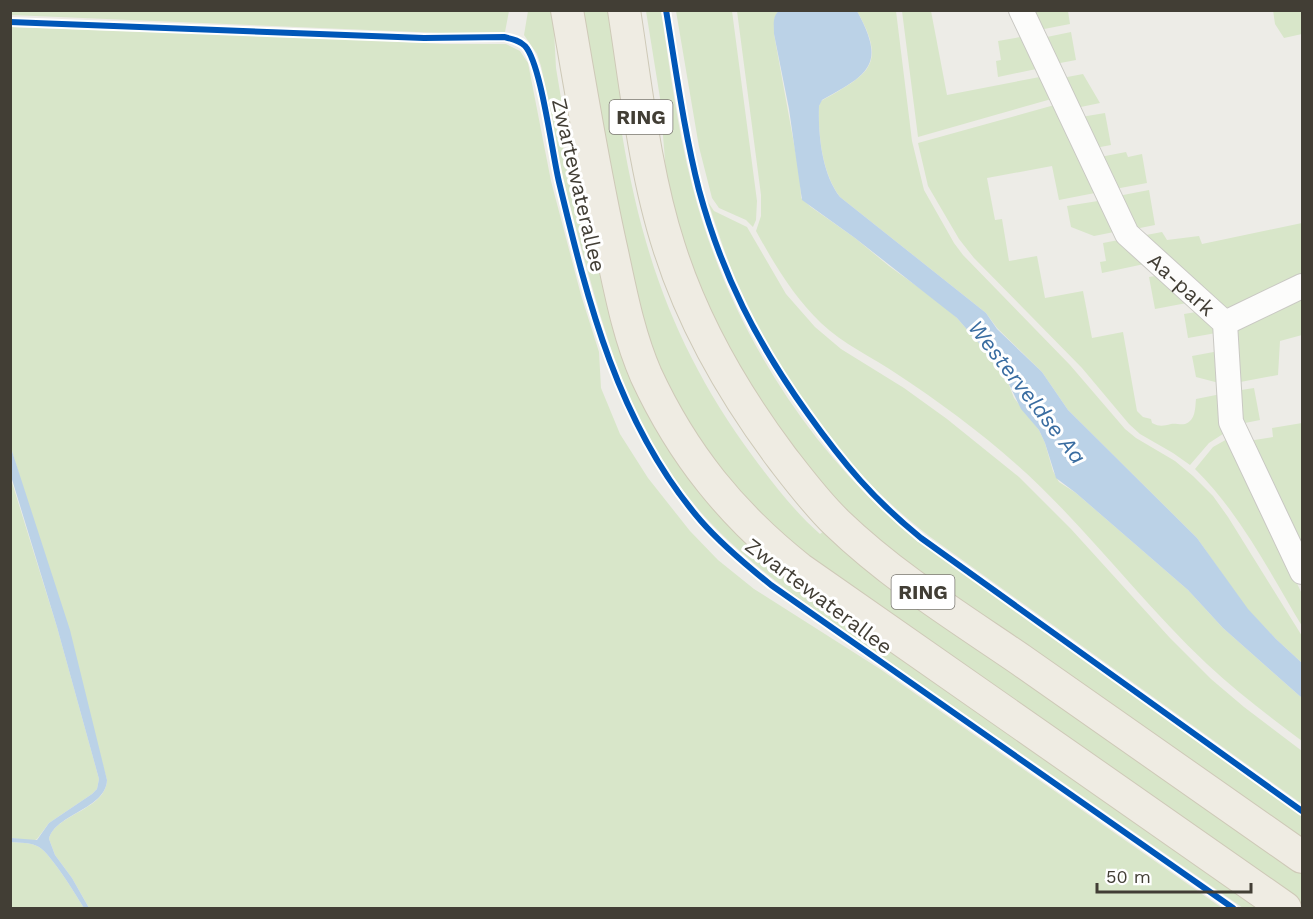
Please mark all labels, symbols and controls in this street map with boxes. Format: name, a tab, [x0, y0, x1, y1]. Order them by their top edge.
street label: Zwartewaterallee	[547, 96, 611, 274]
road number: RING	[610, 100, 672, 134]
street label: Aa-park	[1143, 247, 1221, 321]
water label: Westerveldse Aa	[963, 315, 1091, 469]
street label: Zwartewaterallee	[741, 533, 897, 659]
road number: RING	[892, 575, 954, 609]
scale bar	[1097, 856, 1252, 894]
text: 50 m	[1106, 866, 1151, 887]

